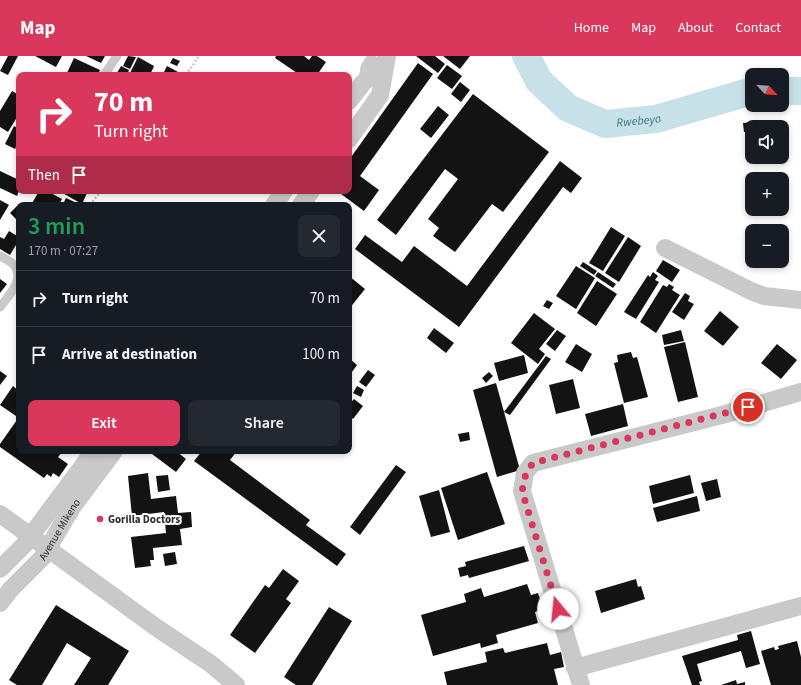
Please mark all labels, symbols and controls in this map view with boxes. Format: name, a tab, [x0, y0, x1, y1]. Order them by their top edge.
text: Map	[20, 15, 55, 42]
text: Home	[574, 18, 609, 38]
text: Map	[631, 18, 656, 38]
text: About	[678, 18, 713, 38]
text: Contact	[735, 18, 781, 38]
north arrow	[745, 68, 789, 112]
map controls	[745, 68, 789, 268]
text: 70 m	[94, 82, 153, 122]
icon: right	[28, 88, 80, 140]
water label: Rwebeya	[616, 110, 664, 132]
text: Turn right	[94, 119, 168, 144]
button: sound	[745, 120, 789, 164]
icon: arrive	[68, 164, 90, 186]
text: Then	[28, 165, 60, 186]
button: +	[745, 172, 789, 216]
text: 3 min	[28, 209, 85, 244]
button: close	[298, 215, 340, 257]
button: −	[745, 224, 789, 268]
text: 170 m · 07:27	[28, 242, 98, 260]
icon: right	[28, 288, 50, 310]
text: Turn right	[62, 288, 128, 309]
text: 70 m	[310, 288, 340, 309]
icon: arrive	[28, 344, 50, 366]
text: Arrive at destination	[62, 344, 197, 365]
text: 100 m	[302, 344, 340, 365]
pin	[731, 390, 765, 424]
icon: arrive	[737, 396, 759, 418]
button: Exit	[28, 400, 180, 446]
button: Share	[188, 400, 340, 446]
street label: Avenue Mikeno	[35, 496, 84, 563]
place label: Gorilla Doctors	[108, 512, 180, 527]
marker: Gorilla Doctors	[95, 514, 105, 524]
position arrow	[537, 588, 579, 630]

